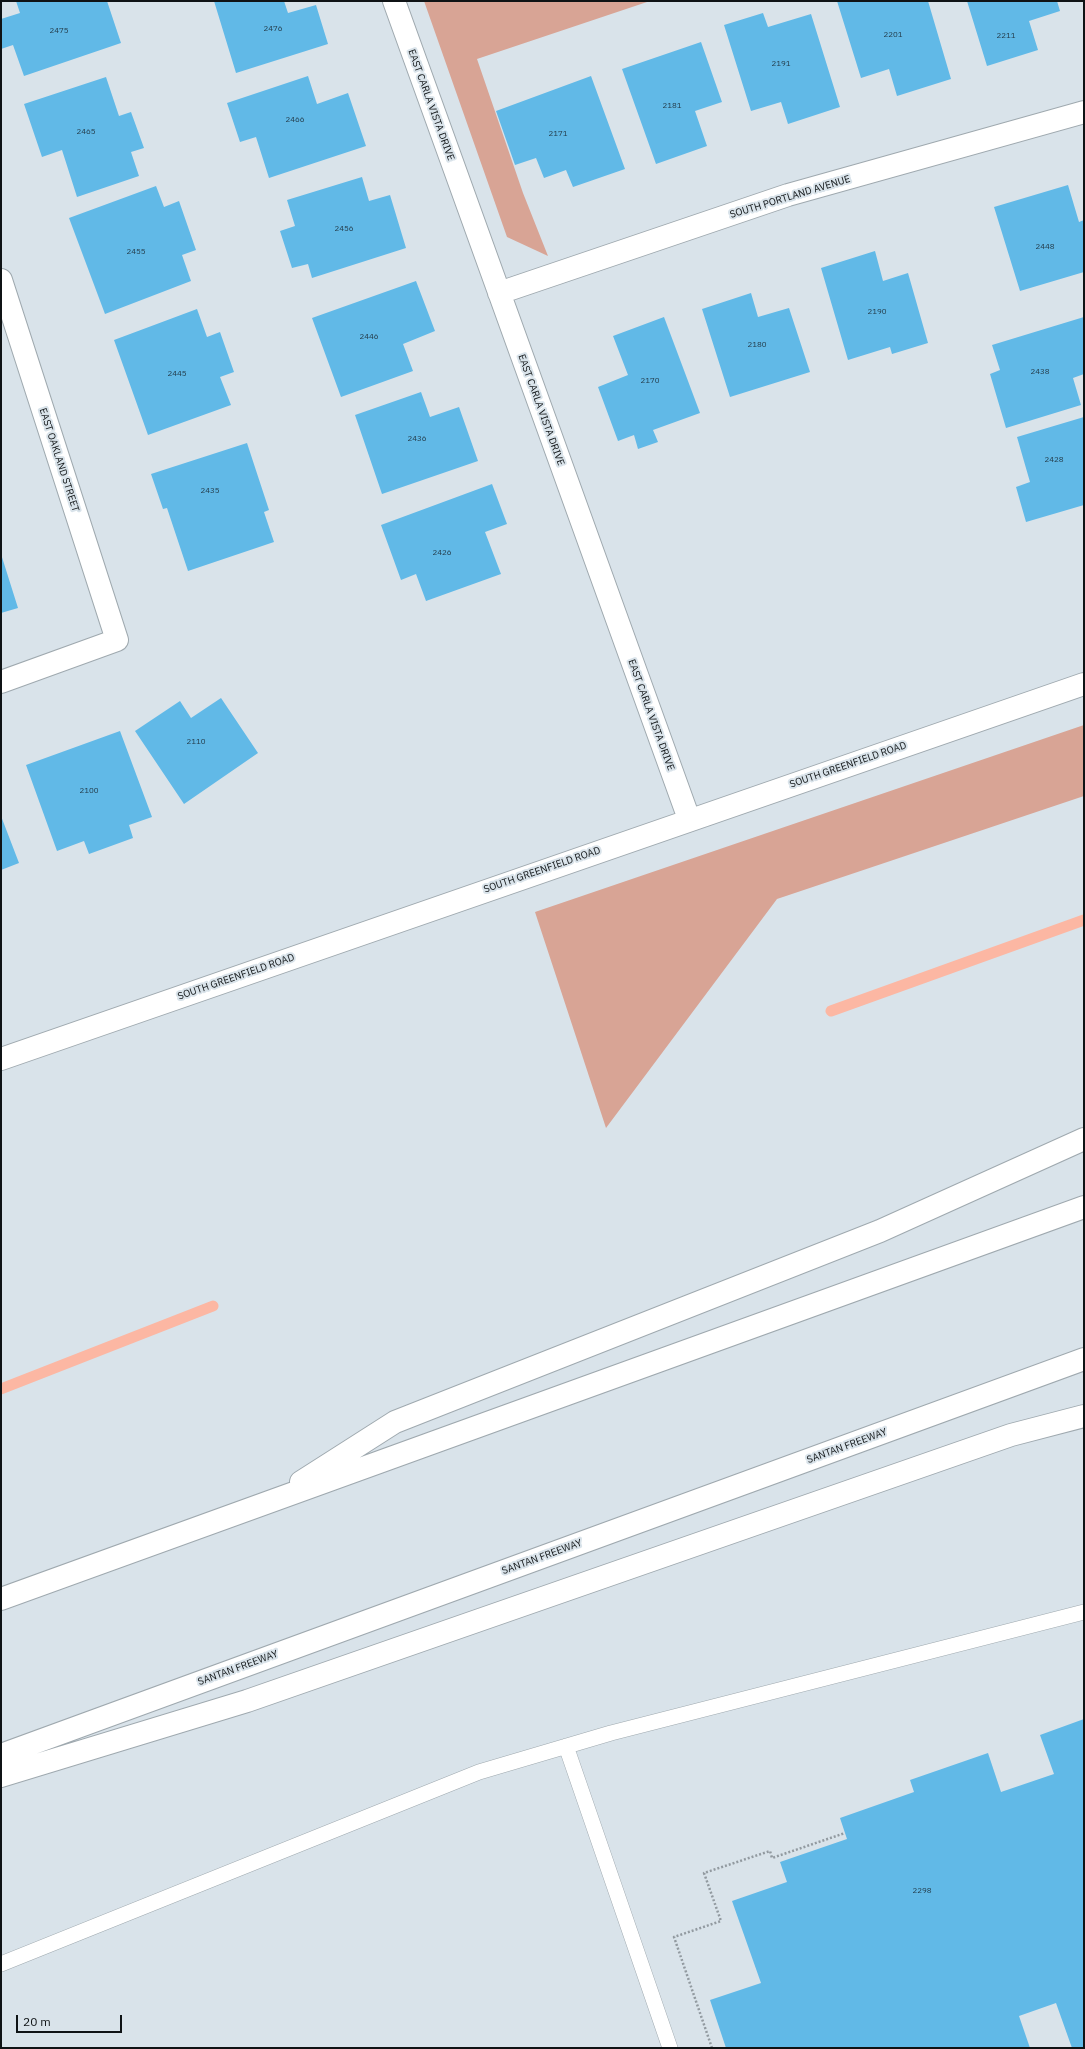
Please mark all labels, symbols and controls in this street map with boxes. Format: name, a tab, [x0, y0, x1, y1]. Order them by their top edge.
house number: 2476	[263, 24, 283, 34]
house number: 2475	[49, 26, 69, 36]
house number: 2201	[883, 30, 903, 40]
house number: 2211	[996, 31, 1016, 41]
street label: EAST CARLA VISTA DRIVE	[405, 48, 457, 162]
house number: 2191	[771, 59, 791, 69]
house number: 2181	[662, 101, 682, 111]
house number: 2466	[285, 115, 305, 125]
house number: 2465	[76, 127, 96, 137]
house number: 2171	[548, 129, 568, 139]
street label: SOUTH PORTLAND AVENUE	[728, 173, 852, 221]
house number: 2456	[334, 224, 354, 234]
house number: 2448	[1035, 242, 1055, 252]
house number: 2455	[126, 247, 146, 257]
house number: 2190	[867, 307, 887, 317]
house number: 2446	[359, 332, 379, 342]
house number: 2180	[747, 340, 767, 350]
street label: EAST CARLA VISTA DRIVE	[515, 353, 567, 467]
house number: 2438	[1030, 367, 1050, 377]
house number: 2445	[167, 369, 187, 379]
house number: 2170	[640, 376, 660, 386]
street label: EAST OAKLAND STREET	[37, 406, 81, 514]
house number: 2436	[407, 434, 427, 444]
house number: 2428	[1044, 455, 1064, 465]
house number: 2435	[200, 486, 220, 496]
house number: 2426	[432, 548, 452, 558]
street label: EAST CARLA VISTA DRIVE	[625, 658, 677, 772]
house number: 2110	[186, 737, 206, 747]
street label: SOUTH GREENFIELD ROAD	[788, 739, 908, 791]
house number: 2100	[79, 786, 99, 796]
street label: SOUTH GREENFIELD ROAD	[482, 844, 602, 896]
street label: SOUTH GREENFIELD ROAD	[176, 951, 296, 1003]
street label: SANTAN FREEWAY	[805, 1426, 889, 1466]
street label: SANTAN FREEWAY	[500, 1537, 584, 1577]
street label: SANTAN FREEWAY	[196, 1648, 280, 1688]
house number: 2298	[912, 1886, 932, 1896]
scale bar	[18, 2007, 124, 2033]
text: 20 m	[23, 2014, 51, 2029]

